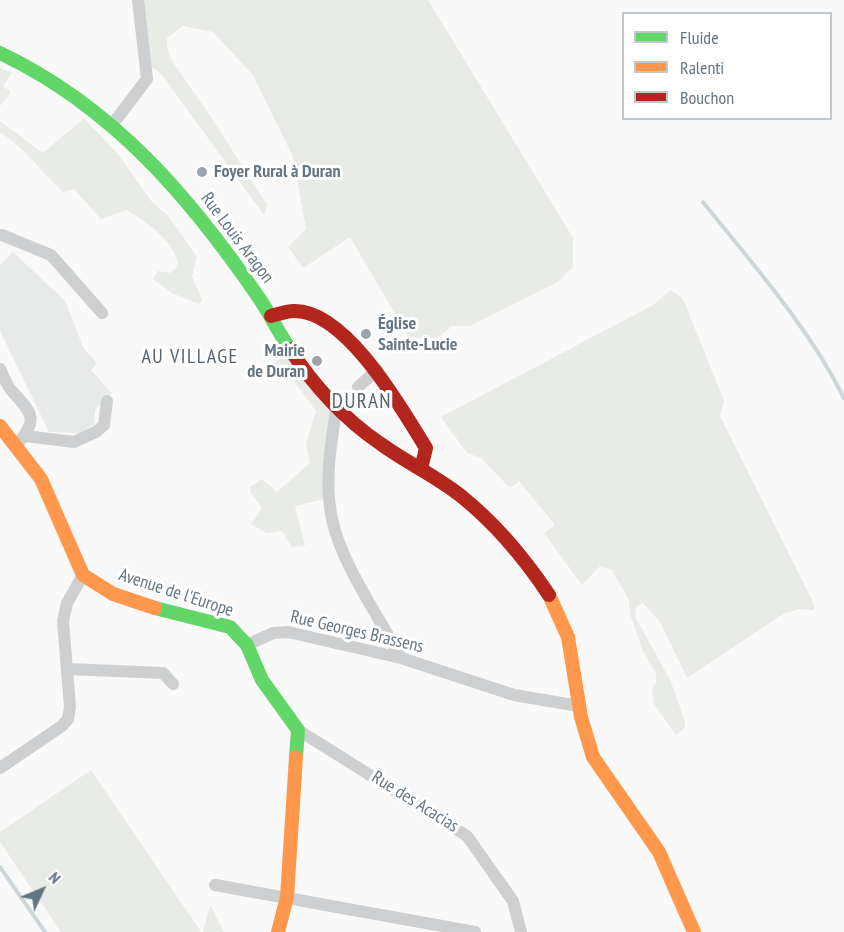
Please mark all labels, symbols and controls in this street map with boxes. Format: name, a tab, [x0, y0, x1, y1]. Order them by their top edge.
legend	[622, 12, 832, 120]
text: Fluide	[680, 26, 719, 49]
text: Ralenti	[680, 56, 724, 79]
text: Bouchon	[680, 86, 734, 109]
place label: Foyer Rural à Duran	[214, 161, 341, 183]
marker: Foyer Rural à Duran	[195, 165, 209, 179]
street label: Rue Louis Aragon	[196, 188, 278, 288]
place label: Église Sainte-Lucie	[378, 313, 457, 356]
marker: Église Sainte-Lucie	[359, 327, 373, 341]
place label: Mairie de Duran	[247, 340, 305, 382]
district label: AU VILLAGE	[141, 345, 239, 369]
marker: Mairie de Duran	[310, 354, 324, 368]
district label: DURAN	[332, 389, 392, 415]
street label: Avenue de l'Europe	[116, 564, 236, 622]
street label: Rue Georges Brassens	[288, 606, 426, 658]
street label: Rue des Acacias	[368, 767, 462, 837]
north arrow	[12, 860, 72, 920]
text: N	[45, 867, 65, 888]

